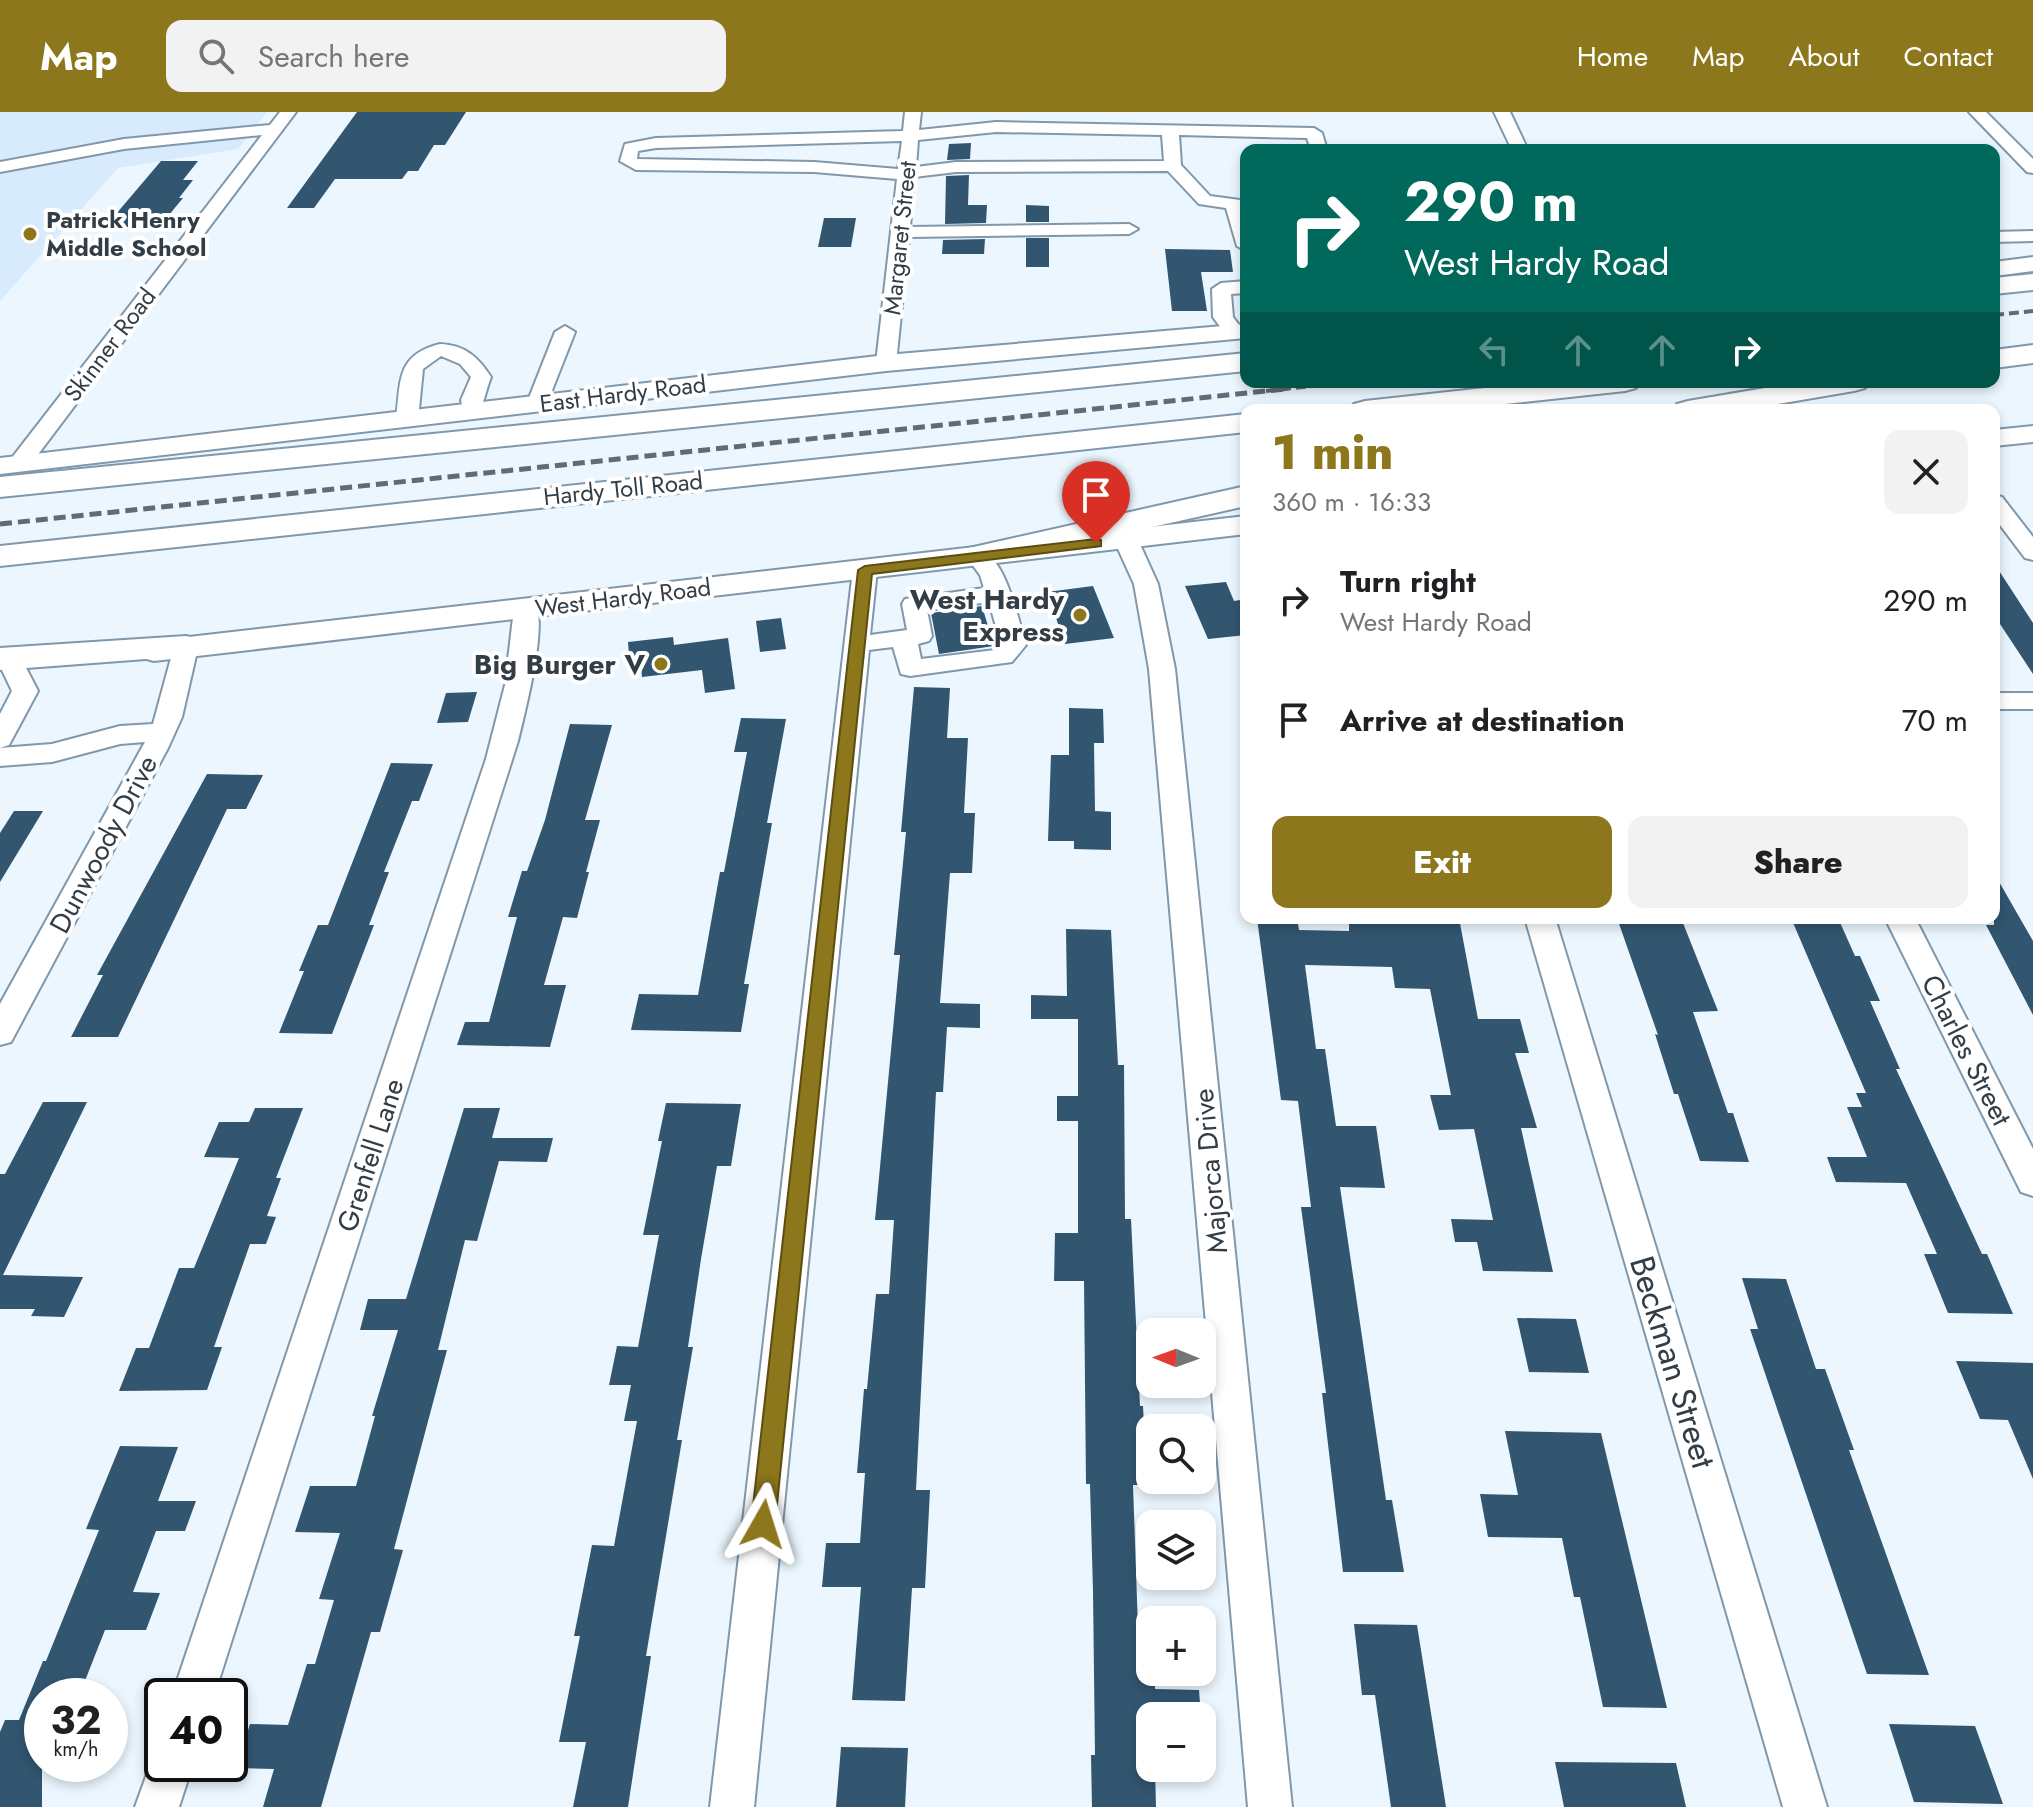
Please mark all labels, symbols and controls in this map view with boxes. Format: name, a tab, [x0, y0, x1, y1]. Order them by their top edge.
search box	[166, 20, 726, 92]
text: Map	[40, 29, 118, 84]
icon: search	[194, 34, 238, 78]
text: Search here	[258, 35, 410, 78]
text: Home	[1577, 36, 1648, 77]
text: Map	[1692, 36, 1744, 77]
text: About	[1788, 36, 1860, 77]
text: Contact	[1904, 36, 1993, 77]
street label: Margaret Street	[874, 159, 925, 317]
text: 290 m	[1404, 161, 1578, 242]
icon: right	[1272, 176, 1376, 280]
place label: Patrick Henry Middle School	[46, 202, 206, 265]
marker: Patrick Henry Middle School	[21, 225, 39, 243]
text: West Hardy Road	[1404, 236, 1669, 288]
street label: Skinner Road	[55, 280, 164, 409]
icon: left	[1472, 328, 1516, 372]
icon: ahead	[1556, 328, 1600, 372]
icon: ahead	[1640, 328, 1684, 372]
icon: right	[1724, 328, 1768, 372]
street label: East Hardy Road	[538, 366, 708, 421]
text: 1 min	[1272, 418, 1393, 487]
button: close	[1884, 430, 1968, 514]
pin	[1062, 461, 1130, 543]
street label: Hardy Toll Road	[541, 463, 704, 514]
icon: arrive	[1074, 473, 1118, 517]
text: 360 m · 16:33	[1272, 483, 1431, 521]
text: Turn right	[1340, 560, 1476, 603]
street label: West Hardy Road	[533, 569, 713, 626]
icon: right	[1272, 578, 1316, 622]
place label: West Hardy Express	[910, 579, 1064, 652]
text: 290 m	[1883, 579, 1968, 622]
text: West Hardy Road	[1340, 603, 1532, 641]
marker: West Hardy Express	[1071, 606, 1089, 624]
place label: Big Burger V	[474, 644, 645, 685]
marker: Big Burger V	[652, 655, 670, 673]
icon: arrive	[1272, 698, 1316, 742]
text: Arrive at destination	[1340, 699, 1625, 742]
text: 70 m	[1902, 699, 1968, 742]
street label: Dunwoody Drive	[39, 748, 168, 941]
button: Exit	[1272, 816, 1612, 908]
button: Share	[1628, 816, 1968, 908]
street label: Charles Street	[1911, 968, 2022, 1133]
street label: Grenfell Lane	[326, 1073, 415, 1237]
street label: Majorca Drive	[1183, 1087, 1238, 1255]
street label: Beckman Street	[1617, 1250, 1728, 1474]
north arrow	[1136, 1318, 1216, 1398]
map controls	[1136, 1318, 1216, 1782]
button: search	[1136, 1414, 1216, 1494]
position arrow	[721, 1482, 805, 1566]
button: layers	[1136, 1510, 1216, 1590]
button: +	[1136, 1606, 1216, 1686]
speed limit sign: 40	[144, 1678, 248, 1782]
text: 32	[50, 1691, 102, 1749]
button: −	[1136, 1702, 1216, 1782]
text: km/h	[53, 1735, 99, 1764]

